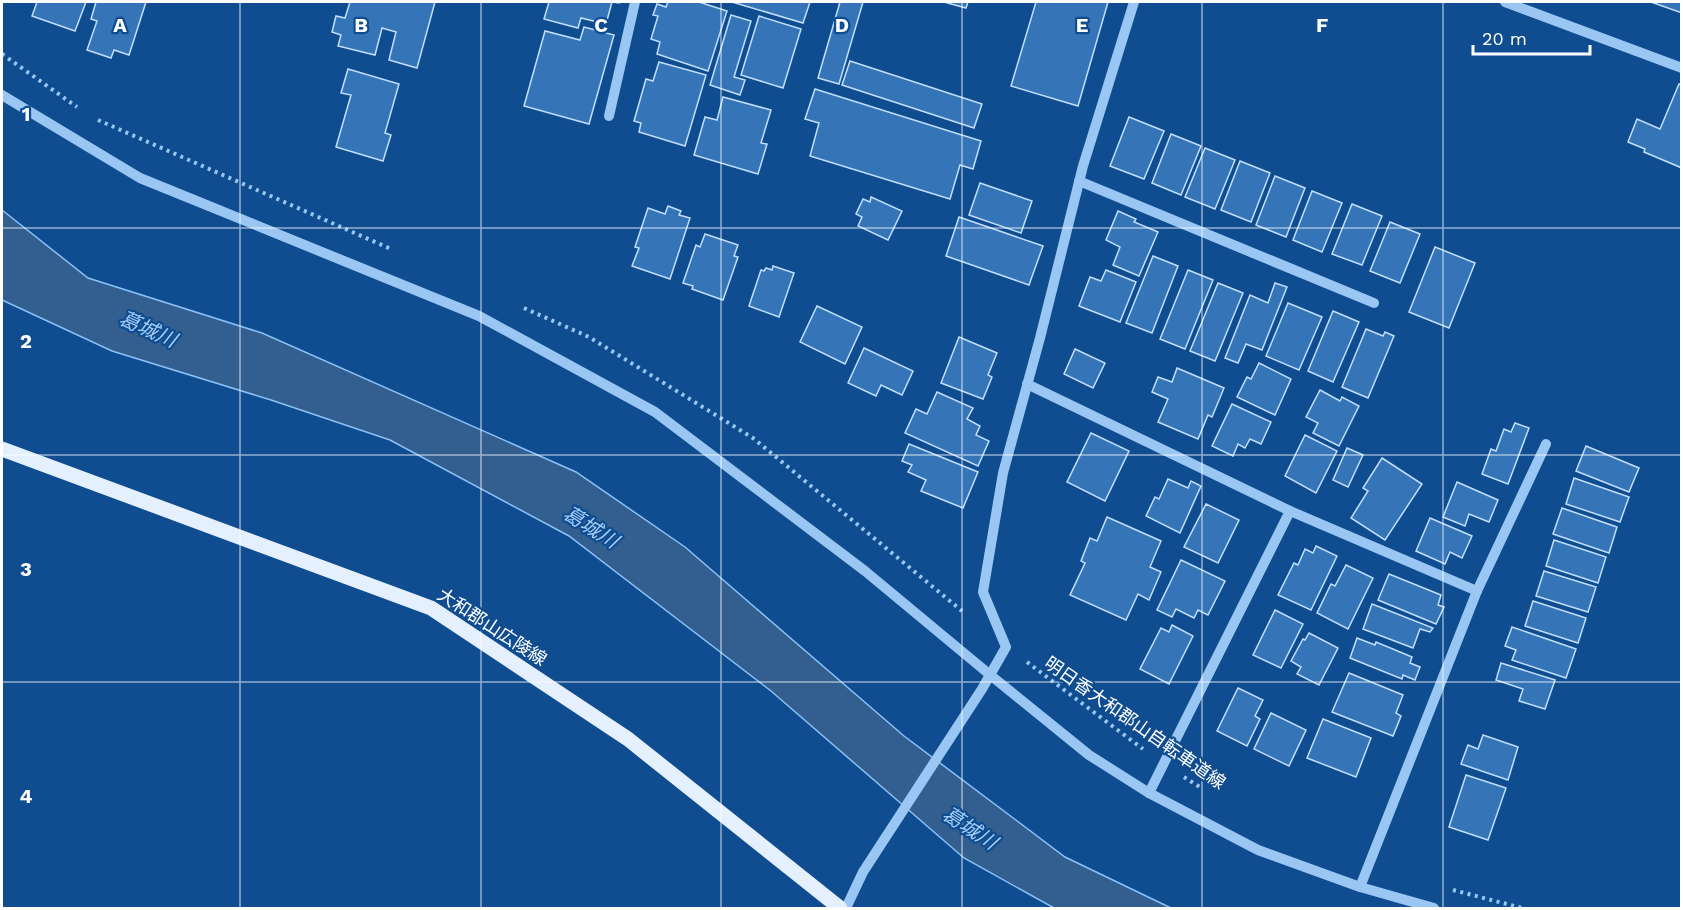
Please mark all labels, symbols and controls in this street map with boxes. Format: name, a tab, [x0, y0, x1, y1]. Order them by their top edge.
text: A	[113, 13, 127, 37]
text: B	[354, 13, 368, 37]
text: C	[594, 13, 608, 37]
text: D	[835, 13, 849, 37]
text: E	[1076, 13, 1088, 37]
text: F	[1316, 13, 1328, 37]
scale bar	[1473, 18, 1590, 56]
text: 20 m	[1482, 28, 1527, 49]
text: 1	[22, 102, 30, 126]
water label: 葛城川	[116, 306, 182, 353]
text: 2	[20, 329, 32, 353]
water label: 葛城川	[559, 501, 624, 554]
text: 3	[20, 557, 32, 581]
street label: 大和郡山広陵線	[434, 583, 551, 670]
street label: 明日香大和郡山自転車道線	[1041, 652, 1230, 793]
text: 4	[20, 784, 33, 808]
water label: 葛城川	[938, 802, 1003, 855]

